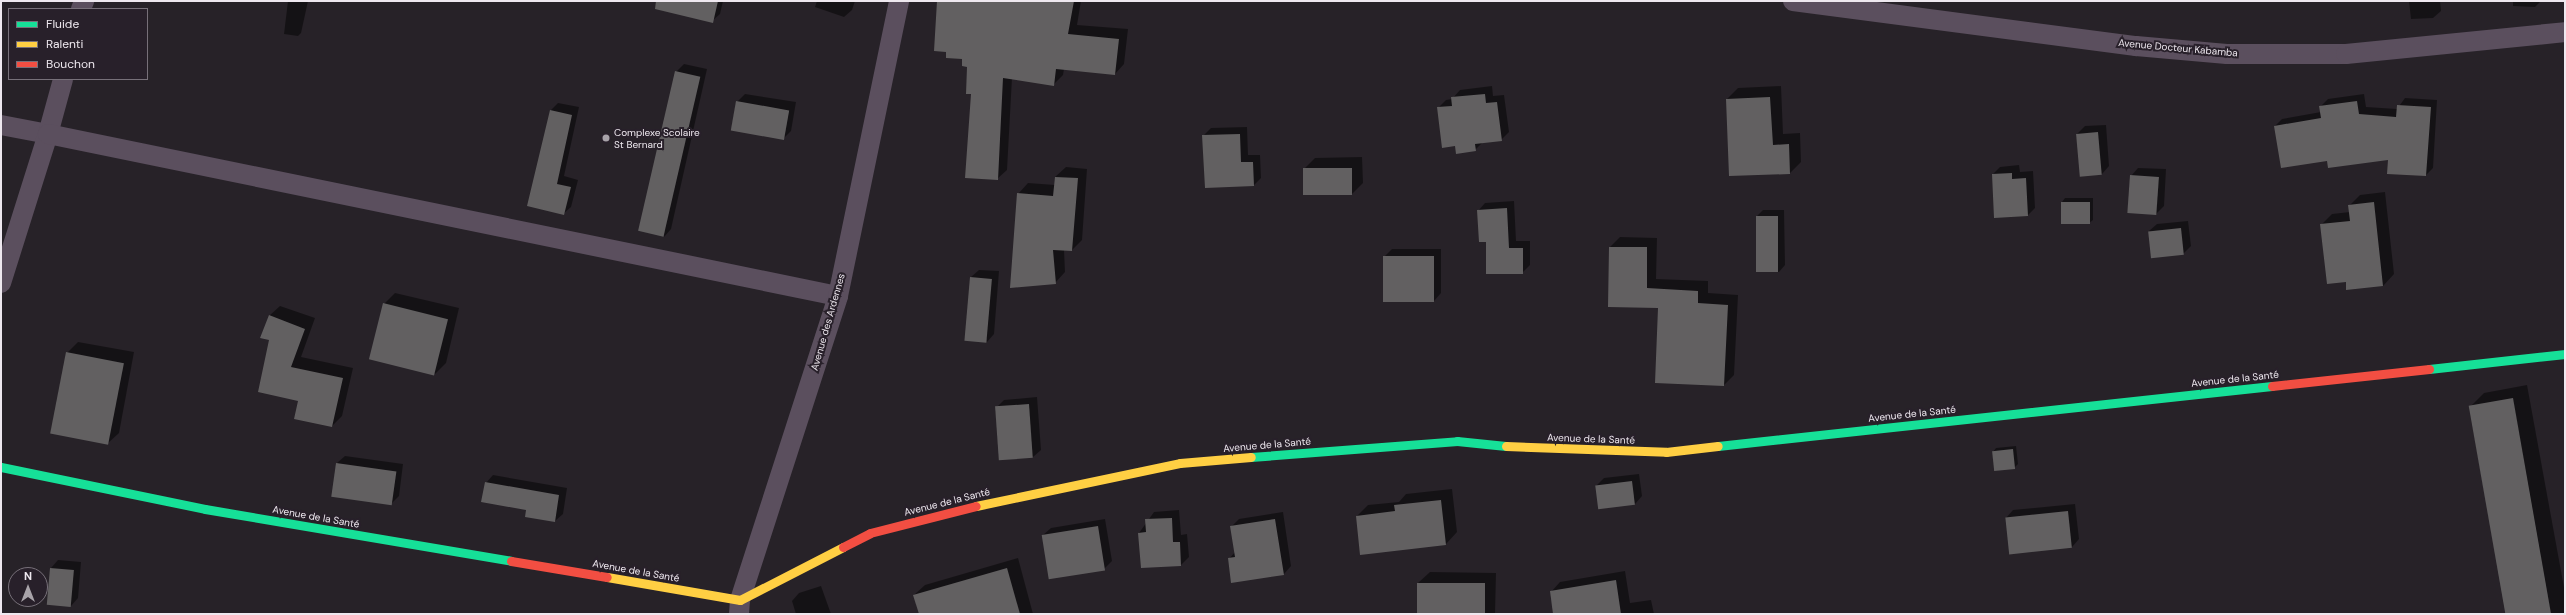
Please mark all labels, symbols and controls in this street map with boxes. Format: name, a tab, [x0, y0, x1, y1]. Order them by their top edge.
legend	[8, 8, 148, 80]
text: Fluide	[46, 16, 79, 32]
text: Ralenti	[46, 36, 83, 52]
street label: Avenue Docteur Kabamba	[2118, 37, 2238, 59]
text: Bouchon	[46, 56, 95, 72]
place label: Complexe Scolaire St Bernard	[614, 126, 700, 150]
marker: Complexe Scolaire St Bernard	[601, 133, 611, 143]
street label: Avenue des Ardennes	[808, 272, 848, 372]
street label: Avenue de la Santé	[2191, 368, 2279, 390]
street label: Avenue de la Santé	[1868, 403, 1956, 425]
street label: Avenue de la Santé	[1547, 431, 1635, 447]
street label: Avenue de la Santé	[1223, 435, 1311, 455]
street label: Avenue de la Santé	[903, 486, 991, 518]
street label: Avenue de la Santé	[272, 503, 360, 531]
street label: Avenue de la Santé	[592, 557, 680, 585]
north arrow	[8, 567, 48, 607]
text: N	[24, 569, 32, 583]

